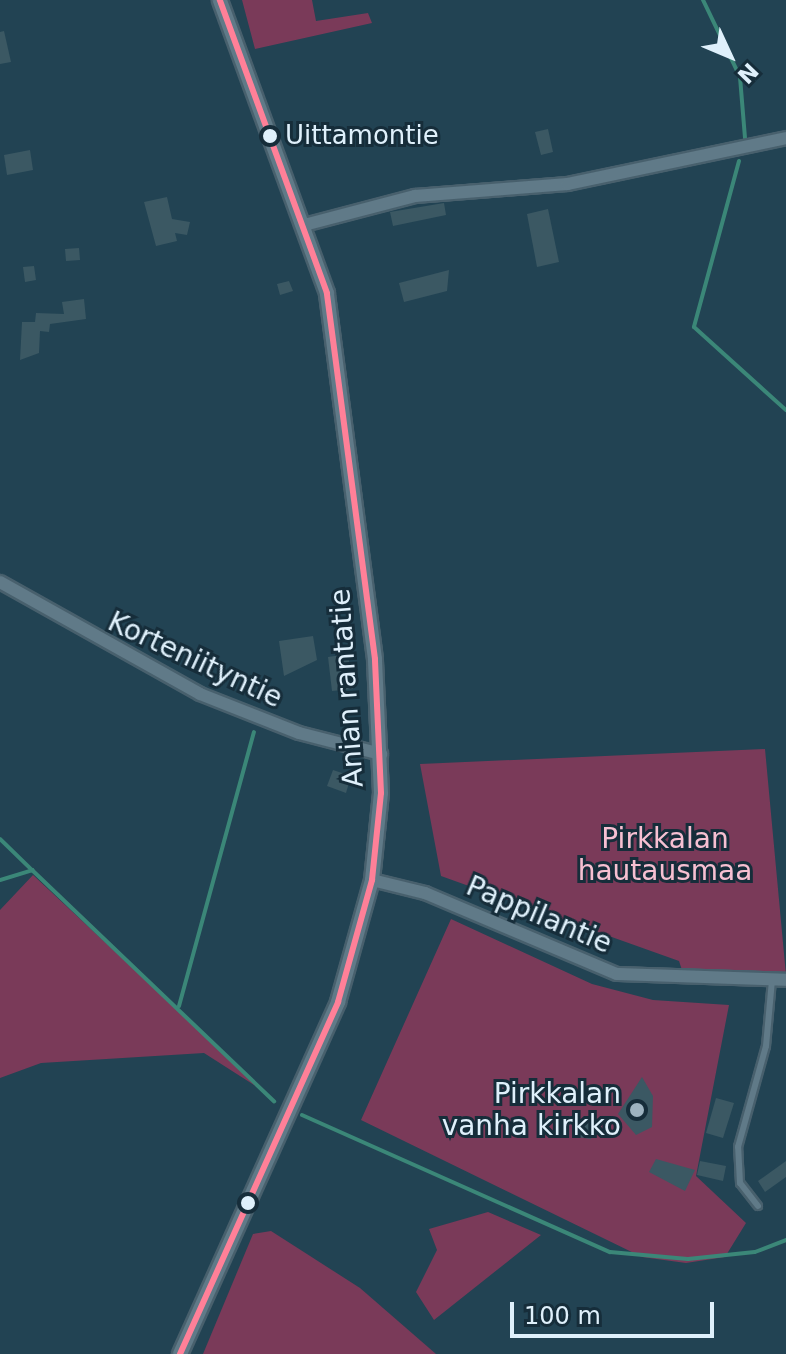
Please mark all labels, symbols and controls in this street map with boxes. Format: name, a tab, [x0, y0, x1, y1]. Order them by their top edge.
north arrow	[690, 16, 770, 96]
text: N	[732, 58, 763, 88]
place label: Uittamontie	[285, 120, 439, 152]
marker: Uittamontie	[262, 128, 278, 144]
street label: Anian rantatie	[323, 588, 371, 788]
street label: Korteniityntie	[103, 605, 287, 715]
park label: Pirkkalan hautausmaa	[578, 822, 752, 888]
street label: Pappilantie	[461, 869, 617, 961]
place label: Pirkkalan vanha kirkko	[442, 1077, 621, 1143]
marker: Pirkkalan vanha kirkko	[628, 1101, 646, 1119]
unlabelled marker	[240, 1195, 256, 1211]
scale bar	[514, 1286, 718, 1336]
text: 100 m	[524, 1302, 601, 1330]

